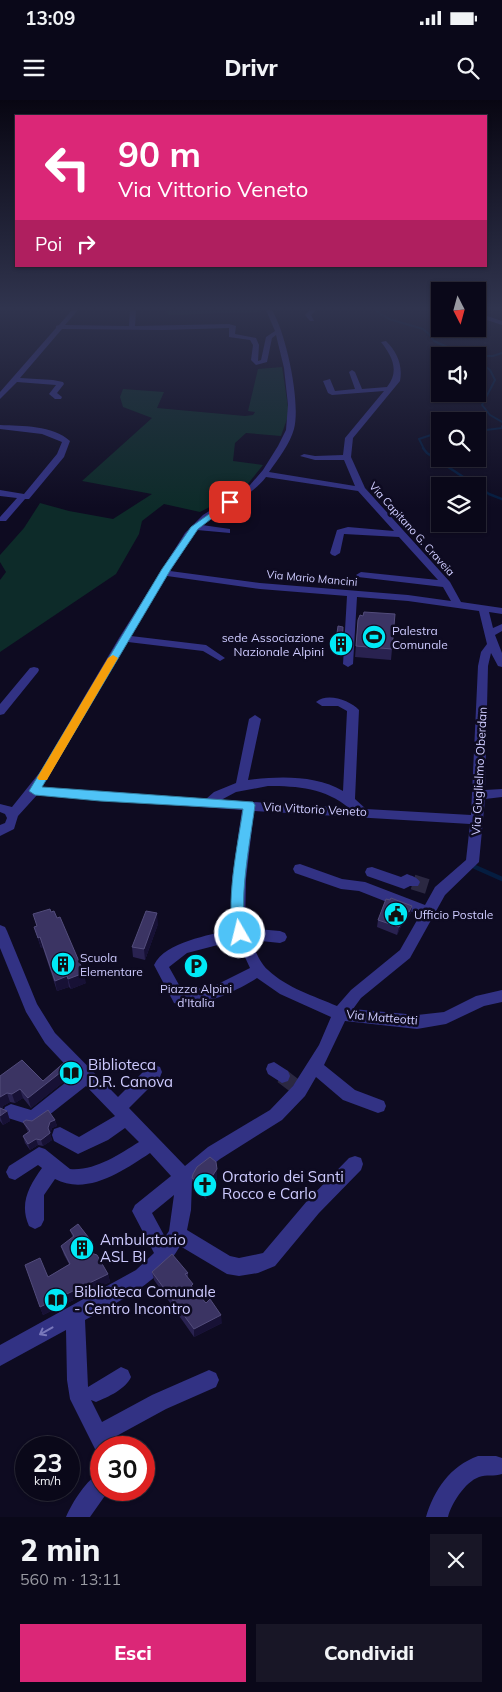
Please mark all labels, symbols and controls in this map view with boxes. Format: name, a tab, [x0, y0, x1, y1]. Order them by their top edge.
text: 13:09	[25, 6, 75, 30]
icon: menu	[20, 54, 48, 82]
text: Drivr	[224, 54, 278, 82]
icon: search	[454, 54, 482, 82]
text: 90 m	[118, 132, 201, 176]
icon: left	[35, 135, 100, 200]
text: Via Vittorio Veneto	[118, 175, 308, 203]
icon: right	[72, 230, 100, 258]
text: Poi	[35, 232, 62, 256]
north arrow	[431, 282, 486, 338]
map controls	[431, 282, 486, 532]
button: sound	[431, 347, 486, 402]
button: search	[431, 412, 486, 467]
button: layers	[431, 477, 486, 532]
street label: Via Capitano G. Craveia	[366, 479, 458, 579]
pin	[209, 481, 251, 523]
icon: arrive	[216, 488, 244, 516]
street label: Via Mario Mancini	[266, 567, 358, 589]
place label: Palestra Comunale	[392, 623, 448, 652]
sports icon: Palestra Comunale	[361, 624, 387, 650]
place label: sede Associazione Nazionale Alpini	[222, 630, 324, 659]
building icon: sede Associazione Nazionale Alpini	[328, 631, 354, 657]
street label: Via Guglielmo Oberdan	[468, 706, 490, 836]
street label: Via Vittorio Veneto	[263, 799, 367, 819]
public building icon: Ufficio Postale	[383, 901, 409, 927]
position arrow	[213, 906, 265, 958]
place label: Ufficio Postale	[414, 907, 493, 922]
place label: Scuola Elementare	[80, 950, 143, 979]
building icon: Scuola Elementare	[50, 951, 76, 977]
parking icon: Piazza Alpini d'Italia	[183, 953, 209, 979]
place label: Piazza Alpini d'Italia	[160, 981, 232, 1010]
street label: Via Matteotti	[346, 1006, 418, 1028]
place label: Biblioteca D.R. Canova	[88, 1055, 173, 1091]
library icon: Biblioteca D.R. Canova	[58, 1060, 84, 1086]
place label: Oratorio dei Santi Rocco e Carlo	[222, 1167, 344, 1203]
church icon: Oratorio dei Santi Rocco e Carlo	[192, 1172, 218, 1198]
place label: Ambulatorio ASL BI	[100, 1230, 186, 1266]
building icon: Ambulatorio ASL BI	[69, 1235, 95, 1261]
place label: Biblioteca Comunale - Centro Incontro	[74, 1282, 216, 1318]
library icon: Biblioteca Comunale - Centro Incontro	[43, 1287, 69, 1313]
one-way arrow	[39, 1326, 53, 1336]
speed limit sign: 30	[90, 1436, 155, 1501]
text: 23	[32, 1447, 63, 1478]
text: km/h	[34, 1473, 61, 1488]
text: 2 min	[20, 1531, 100, 1569]
button: close	[430, 1534, 482, 1586]
text: 560 m · 13:11	[20, 1569, 121, 1589]
button: Esci	[20, 1624, 246, 1682]
button: Condividi	[256, 1624, 482, 1682]

